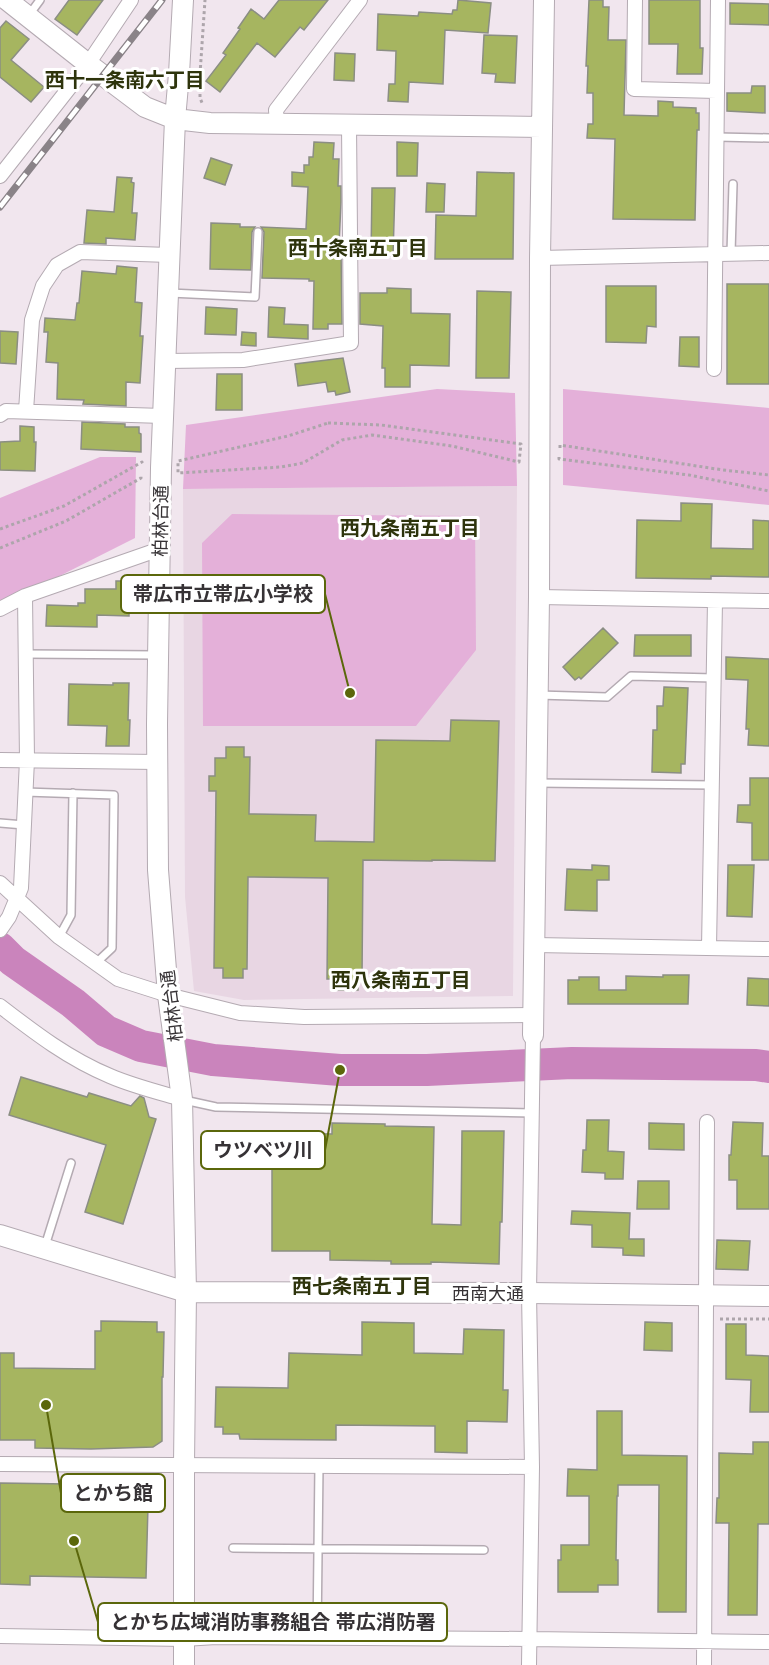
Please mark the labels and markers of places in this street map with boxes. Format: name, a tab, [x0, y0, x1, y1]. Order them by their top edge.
callout: 帯広市立帯広小学校	[121, 575, 325, 613]
callout: ウツベツ川	[201, 1131, 325, 1169]
callout: とかち館	[61, 1474, 165, 1512]
callout: とかち広域消防事務組合 帯広消防署	[98, 1603, 447, 1641]

